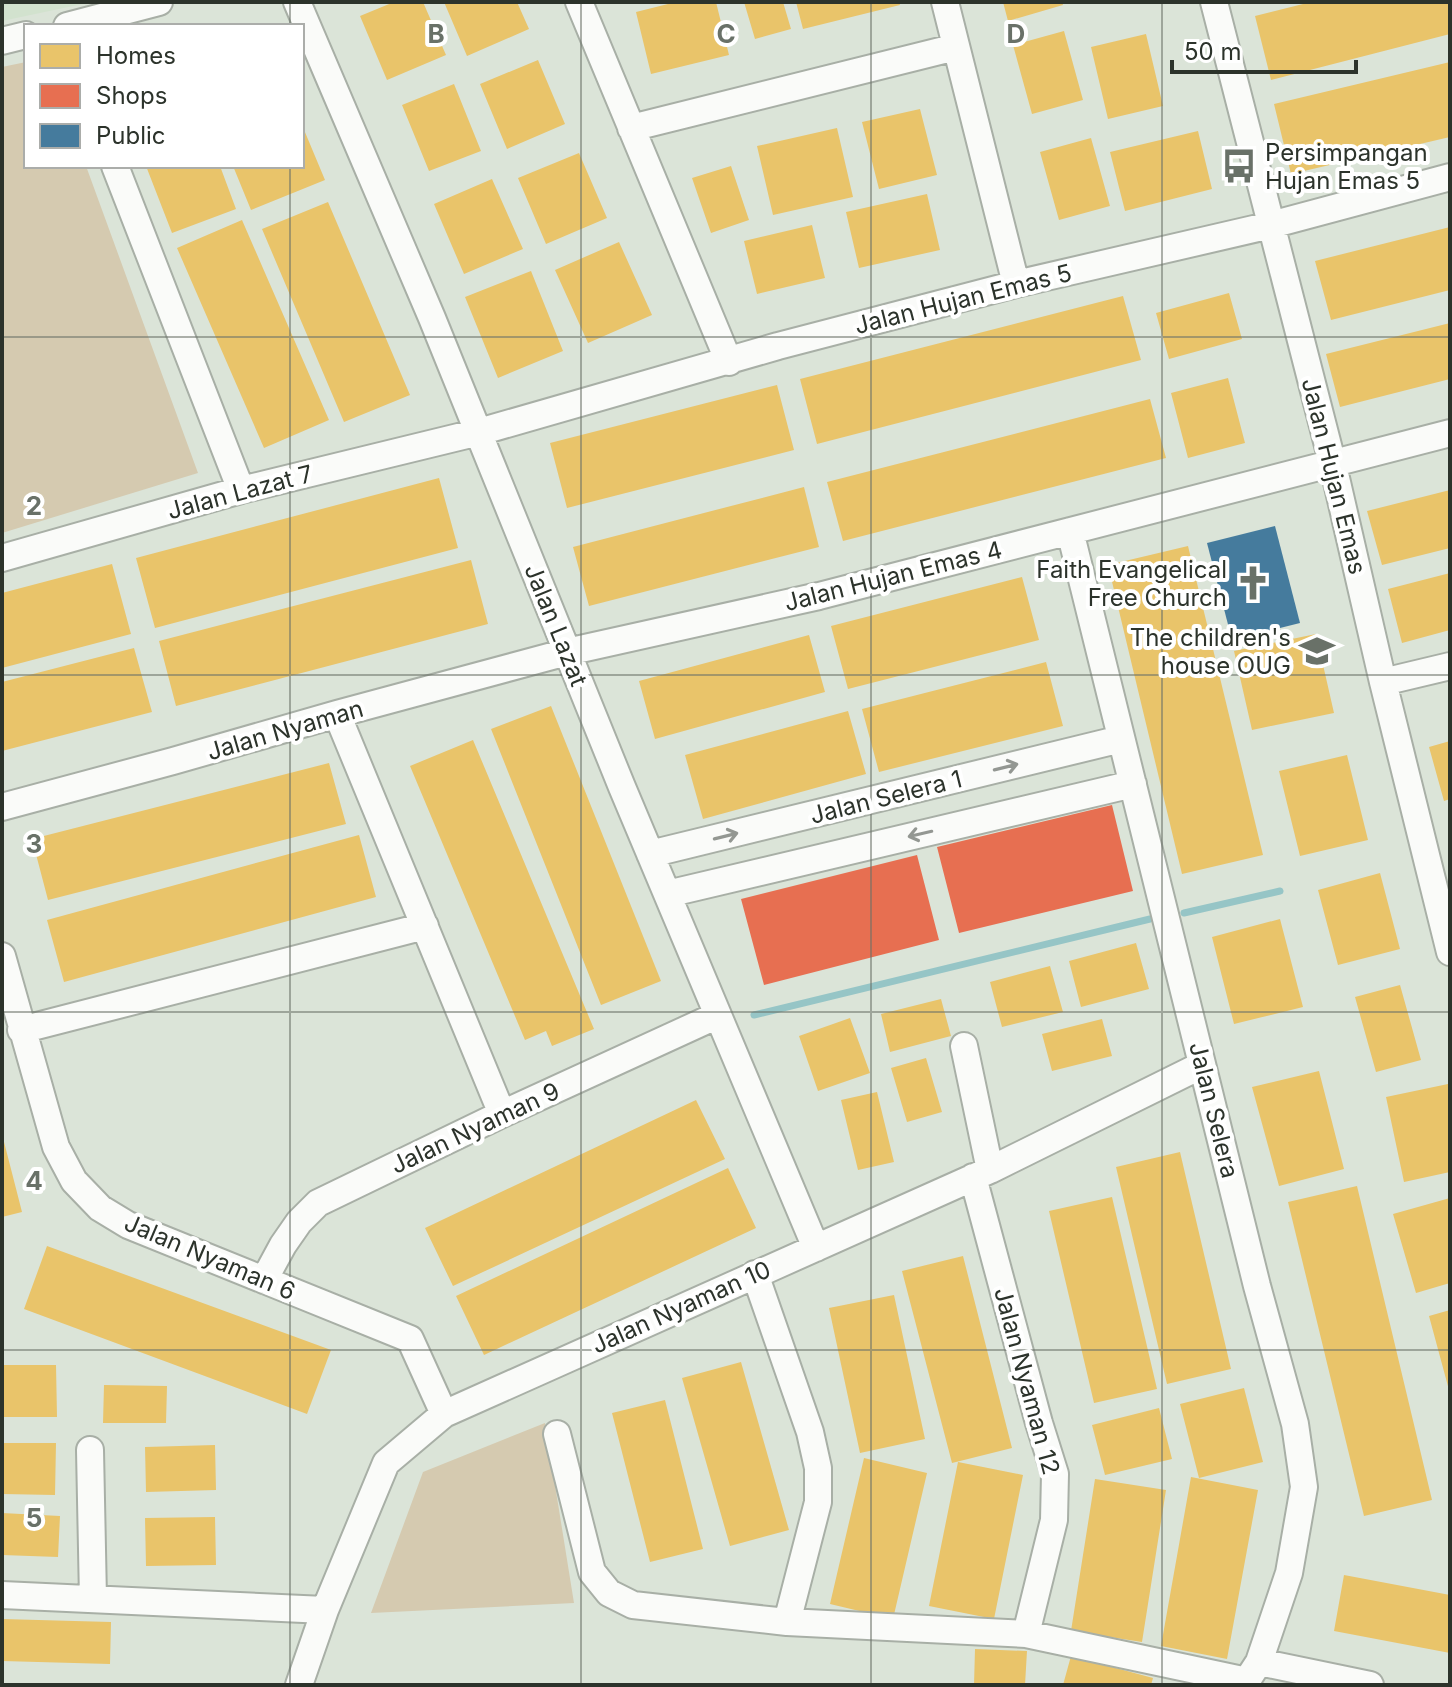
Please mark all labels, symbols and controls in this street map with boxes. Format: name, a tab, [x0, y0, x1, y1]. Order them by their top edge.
text: B	[427, 18, 445, 49]
text: C	[716, 18, 736, 49]
text: D	[1007, 18, 1025, 49]
legend	[24, 24, 304, 168]
scale bar	[1172, 24, 1356, 74]
text: 50 m	[1184, 37, 1242, 66]
text: Homes	[96, 41, 176, 70]
text: Shops	[96, 81, 167, 110]
text: Public	[96, 121, 166, 150]
place label: Persimpangan Hujan Emas 5	[1265, 138, 1428, 195]
bus stop icon: Persimpangan Hujan Emas 5	[1220, 147, 1258, 185]
street label: Jalan Hujan Emas 5	[852, 258, 1074, 340]
street label: Jalan Hujan Emas	[1296, 375, 1372, 577]
street label: Jalan Lazat 7	[164, 459, 316, 525]
text: 2	[26, 490, 42, 521]
street label: Jalan Hujan Emas 4	[781, 535, 1005, 617]
place label: Faith Evangelical Free Church	[1036, 555, 1227, 612]
street label: Jalan Lazat	[518, 560, 594, 690]
church icon: Faith Evangelical Free Church	[1234, 564, 1272, 602]
place label: The children's house OUG	[1130, 623, 1291, 680]
school or university icon: The children's house OUG	[1298, 632, 1336, 670]
street label: Jalan Nyaman	[204, 694, 366, 766]
one-way arrow	[992, 759, 1018, 774]
street label: Jalan Selera 1	[807, 764, 965, 830]
one-way arrow	[713, 827, 738, 842]
one-way arrow	[908, 827, 934, 842]
text: 3	[26, 828, 42, 859]
street label: Jalan Selera	[1183, 1039, 1245, 1181]
street label: Jalan Nyaman 9	[386, 1076, 564, 1180]
text: 4	[25, 1165, 43, 1196]
street label: Jalan Nyaman 6	[120, 1208, 300, 1306]
street label: Jalan Nyaman 10	[587, 1255, 775, 1359]
street label: Jalan Nyaman 12	[988, 1284, 1066, 1478]
text: 5	[26, 1502, 42, 1533]

